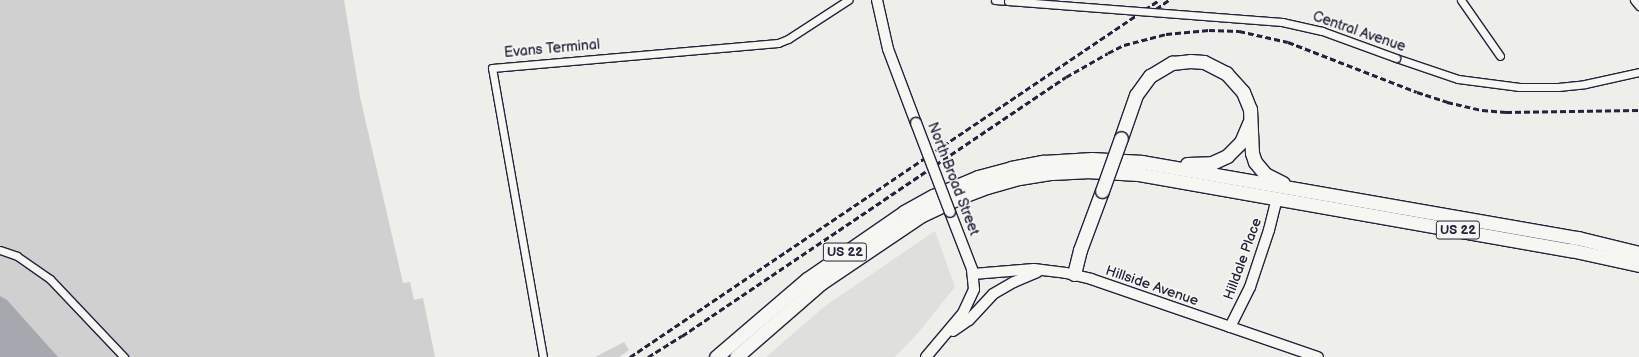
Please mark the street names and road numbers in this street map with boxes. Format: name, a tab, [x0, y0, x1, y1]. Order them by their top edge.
street label: Central Avenue	[1310, 8, 1408, 56]
street label: Evans Terminal	[503, 36, 601, 62]
street label: North Broad Street	[924, 120, 982, 238]
street label: Hilldale Place	[1220, 216, 1266, 302]
road number: US 22	[1435, 219, 1481, 241]
road number: US 22	[822, 241, 868, 263]
street label: Hillside Avenue	[1103, 262, 1201, 310]

